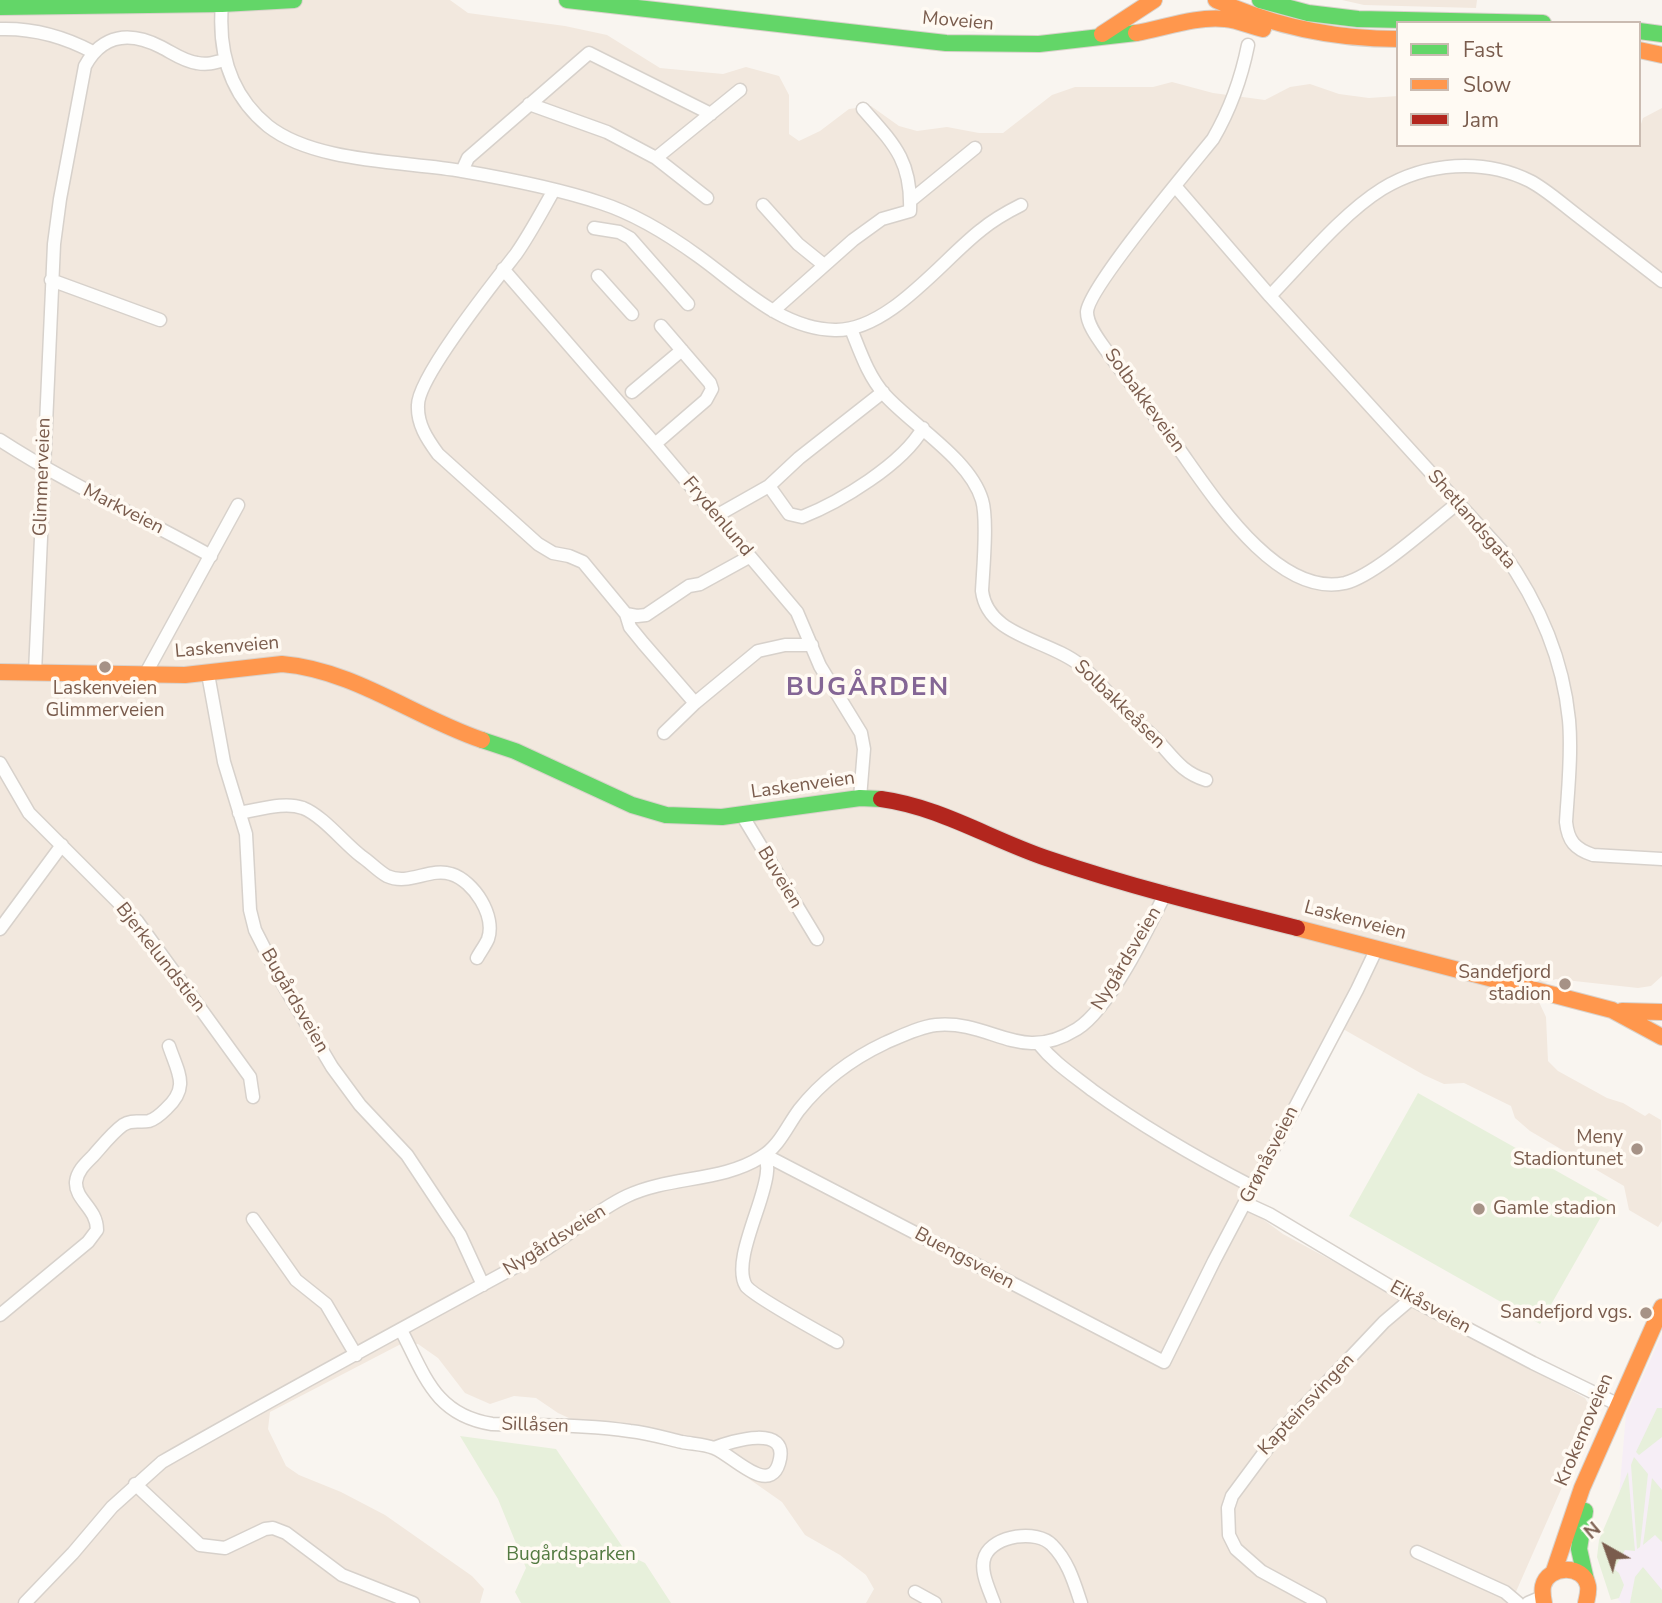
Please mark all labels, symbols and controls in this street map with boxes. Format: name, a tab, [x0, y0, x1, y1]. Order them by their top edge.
street label: Moveien	[921, 8, 995, 36]
legend	[1396, 21, 1641, 147]
text: Fast	[1463, 36, 1503, 64]
text: Slow	[1463, 71, 1511, 99]
text: Jam	[1463, 106, 1499, 134]
street label: Solbakkeveien	[1099, 345, 1189, 457]
street label: Glimmerveien	[30, 417, 56, 537]
street label: Shetlandsgata	[1422, 466, 1520, 574]
street label: Frydenlund	[677, 472, 757, 562]
street label: Markveien	[79, 480, 167, 540]
street label: Laskenveien	[174, 632, 280, 664]
street label: Solbakkeåsen	[1069, 656, 1169, 754]
marker: Laskenveien Glimmerveien	[97, 659, 113, 675]
district label: BUGÅRDEN	[787, 673, 949, 705]
place label: Laskenveien Glimmerveien	[46, 678, 164, 722]
street label: Laskenveien	[750, 767, 856, 805]
street label: Buveien	[752, 843, 806, 913]
street label: Laskenveien	[1302, 896, 1408, 946]
street label: Bjerkelundstien	[110, 899, 210, 1017]
street label: Nygårdsveien	[1087, 903, 1167, 1015]
street label: Bugårdsveien	[255, 945, 333, 1057]
place label: Sandefjord stadion	[1458, 962, 1551, 1006]
marker: Sandefjord stadion	[1557, 976, 1573, 992]
street label: Grønåsveien	[1236, 1103, 1304, 1207]
place label: Meny Stadiontunet	[1513, 1127, 1623, 1171]
marker: Meny Stadiontunet	[1629, 1141, 1645, 1157]
place label: Gamle stadion	[1493, 1198, 1616, 1220]
street label: Nygårdsveien	[499, 1200, 611, 1282]
marker: Gamle stadion	[1471, 1201, 1487, 1217]
street label: Buengsveien	[910, 1223, 1018, 1295]
street label: Eikåsveien	[1386, 1276, 1474, 1340]
place label: Sandefjord vgs.	[1500, 1302, 1632, 1324]
marker: Sandefjord vgs.	[1638, 1305, 1654, 1321]
street label: Kapteinsvingen	[1254, 1349, 1360, 1461]
street label: Krokemoveien	[1551, 1370, 1619, 1490]
street label: Sillåsen	[501, 1413, 569, 1439]
north arrow	[1571, 1512, 1641, 1582]
text: N	[1579, 1516, 1606, 1545]
park label: Bugårdsparken	[506, 1544, 636, 1566]

